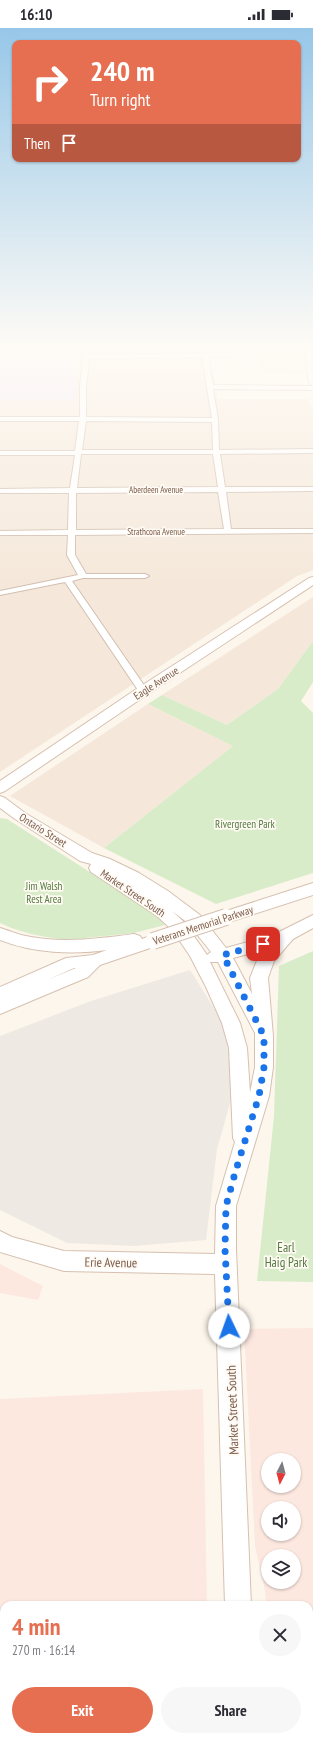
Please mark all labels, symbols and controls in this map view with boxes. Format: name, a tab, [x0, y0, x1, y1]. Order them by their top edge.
text: 16:10	[20, 5, 52, 24]
text: 240 m	[90, 52, 154, 89]
icon: right	[24, 56, 76, 108]
text: Turn right	[90, 88, 150, 111]
icon: arrive	[58, 132, 80, 154]
text: Then	[24, 134, 50, 153]
street label: Aberdeen Avenue	[129, 484, 183, 495]
street label: Strathcona Avenue	[127, 526, 185, 537]
street label: Eagle Avenue	[131, 663, 182, 703]
street label: Ontario Street	[17, 810, 69, 850]
park label: Rivergreen Park	[215, 817, 276, 831]
street label: Market Street South	[98, 866, 168, 920]
park label: Jim Walsh Rest Area	[25, 879, 63, 906]
street label: Veterans Memorial Parkway	[150, 902, 256, 948]
pin	[246, 927, 280, 961]
icon: arrive	[252, 933, 274, 955]
park label: Earl Haig Park	[265, 1239, 307, 1271]
street label: Erie Avenue	[85, 1254, 137, 1271]
position arrow	[208, 1306, 250, 1348]
street label: Market Street South	[222, 1365, 243, 1455]
north arrow	[261, 1453, 301, 1493]
map controls	[261, 1453, 301, 1589]
button: sound	[261, 1501, 301, 1541]
button: layers	[261, 1549, 301, 1589]
text: 4 min	[12, 1611, 60, 1642]
button: close	[259, 1614, 301, 1656]
text: 270 m · 16:14	[12, 1642, 75, 1659]
button: Exit	[12, 1687, 153, 1733]
button: Share	[161, 1687, 301, 1733]

